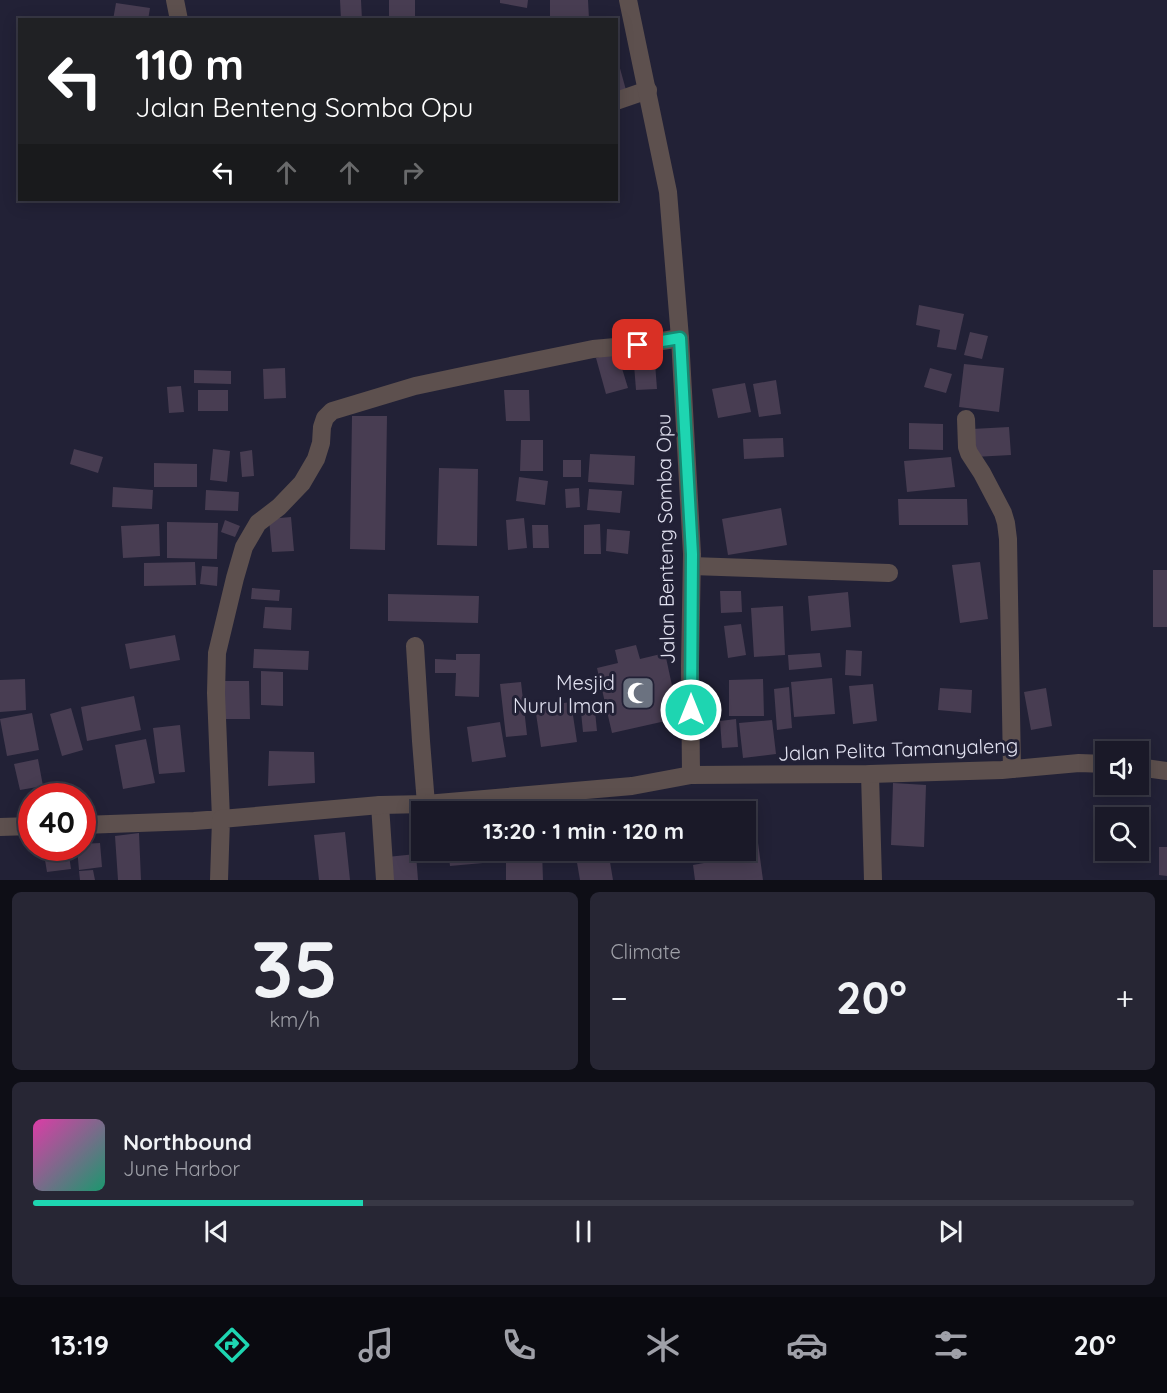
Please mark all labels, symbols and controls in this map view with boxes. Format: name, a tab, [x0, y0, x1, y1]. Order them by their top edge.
text: 110 m	[135, 38, 244, 91]
icon: left	[36, 42, 114, 120]
text: Jalan Benteng Somba Opu	[135, 90, 473, 124]
icon: left	[207, 156, 240, 189]
icon: ahead	[270, 156, 303, 189]
icon: ahead	[333, 156, 366, 189]
icon: right	[396, 156, 429, 189]
pin	[612, 319, 663, 370]
icon: arrive	[621, 328, 654, 361]
street label: Jalan Benteng Somba Opu	[650, 413, 680, 665]
place label: Mesjid Nurul Iman	[513, 670, 615, 718]
mosque icon: Mesjid Nurul Iman	[620, 675, 656, 711]
position arrow	[659, 678, 723, 742]
street label: Jalan Pelita Tamanyaleng	[777, 732, 1019, 766]
map controls	[1095, 741, 1149, 861]
button: sound	[1095, 741, 1149, 795]
speed limit sign: 40	[18, 783, 96, 861]
button: search	[1095, 807, 1149, 861]
text: 13:20 · 1 min · 120 m	[483, 817, 684, 845]
text: 35	[251, 919, 338, 1017]
text: Climate	[611, 939, 681, 964]
text: 20°	[836, 969, 907, 1025]
text: −	[611, 977, 628, 1018]
text: +	[1115, 977, 1134, 1018]
text: km/h	[269, 1007, 320, 1032]
text: Northbound	[123, 1128, 252, 1156]
text: June Harbor	[123, 1156, 240, 1181]
icon: previous	[200, 1215, 233, 1248]
icon: pause	[567, 1215, 600, 1248]
icon: next	[934, 1215, 967, 1248]
icon: directions	[211, 1324, 253, 1366]
icon: music	[355, 1324, 397, 1366]
icon: phone	[498, 1324, 540, 1366]
icon: climate	[642, 1324, 684, 1366]
icon: car	[786, 1324, 828, 1366]
icon: filters	[930, 1324, 972, 1366]
text: 13:19	[51, 1328, 109, 1362]
text: 20°	[1073, 1328, 1116, 1362]

